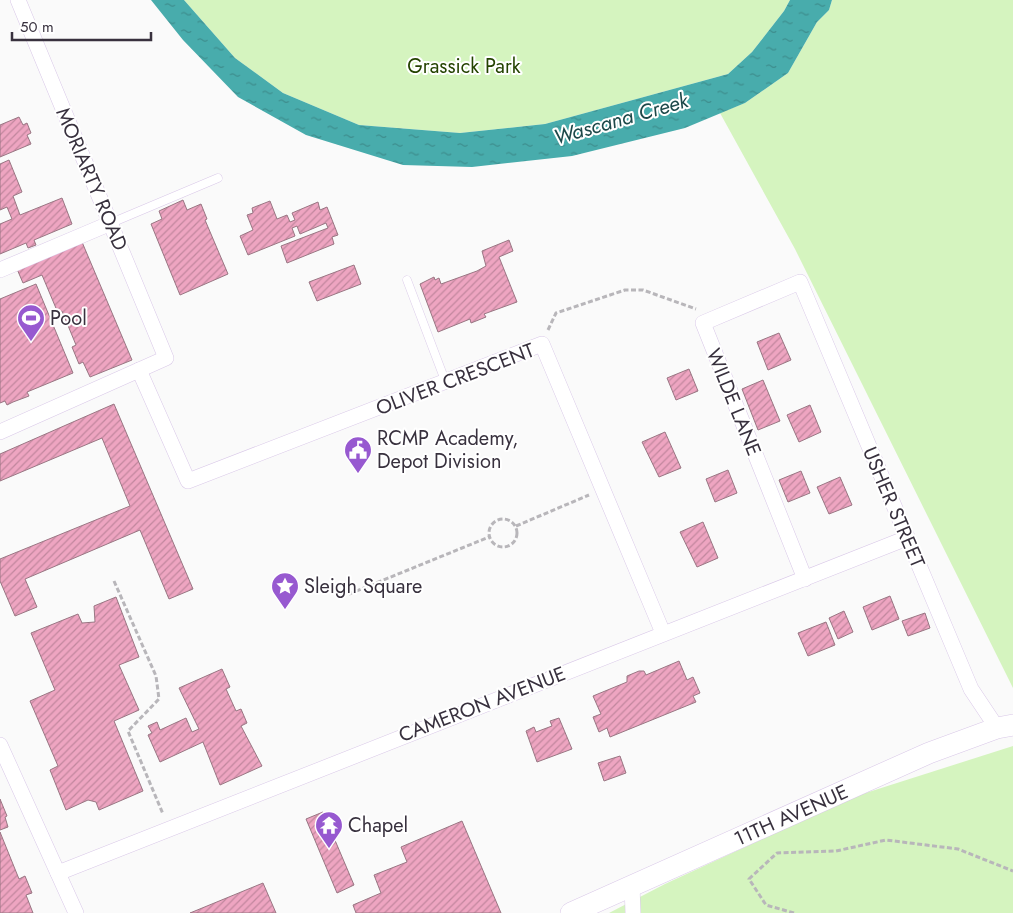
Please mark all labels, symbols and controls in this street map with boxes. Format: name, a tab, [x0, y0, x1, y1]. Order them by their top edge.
scale bar	[12, 10, 151, 42]
text: 50 m	[20, 16, 54, 38]
park label: Grassick Park	[407, 52, 521, 81]
water label: Wascana Creek	[550, 85, 693, 153]
street label: MORIARTY ROAD	[48, 103, 135, 255]
sports icon: Pool	[16, 303, 46, 342]
place label: Pool	[50, 304, 87, 333]
street label: OLIVER CRESCENT	[372, 336, 539, 423]
street label: WILDE LANE	[699, 344, 768, 460]
place label: RCMP Academy, Depot Division	[377, 424, 518, 476]
public building icon: RCMP Academy, Depot Division	[343, 435, 373, 474]
street label: USHER STREET	[855, 442, 932, 573]
place icon: Sleigh Square	[270, 571, 300, 610]
place label: Sleigh Square	[304, 572, 422, 601]
street label: CAMERON AVENUE	[394, 659, 570, 750]
street label: 11TH AVENUE	[730, 777, 853, 854]
temple icon: Chapel	[314, 810, 344, 849]
place label: Chapel	[348, 811, 408, 840]

